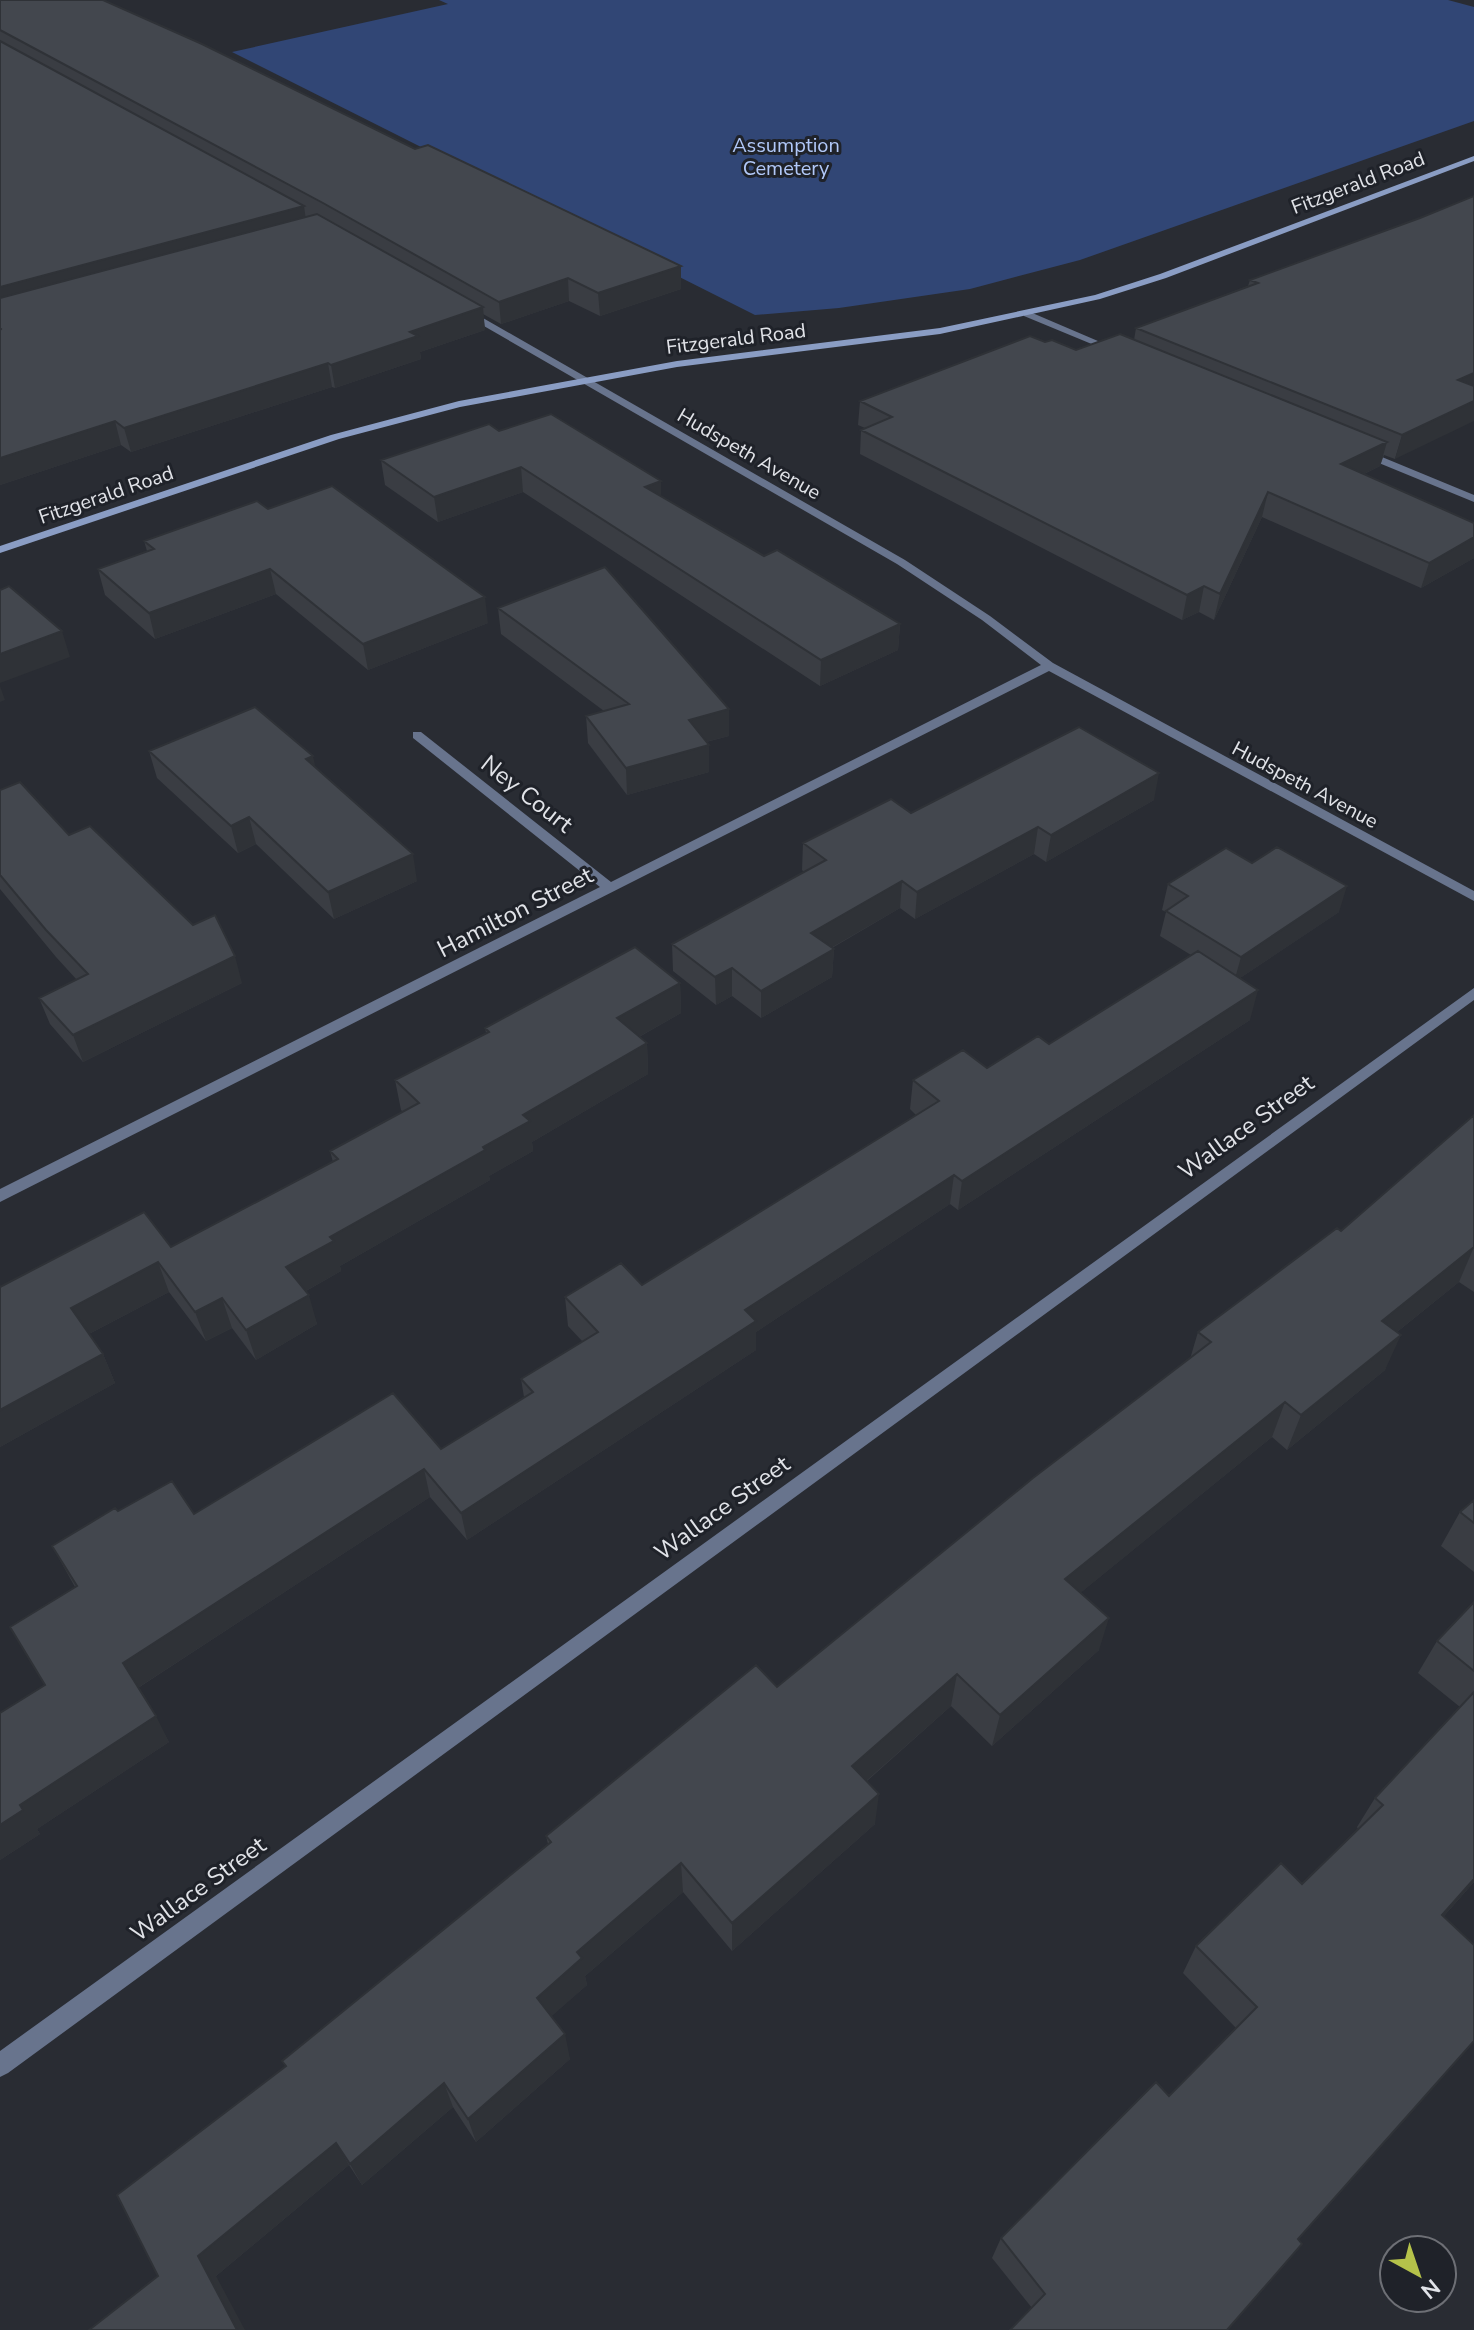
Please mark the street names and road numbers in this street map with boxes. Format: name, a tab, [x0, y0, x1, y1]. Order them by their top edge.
street label: Fitzgerald Road	[1287, 145, 1429, 221]
street label: Fitzgerald Road	[664, 317, 808, 361]
street label: Hudspeth Avenue	[672, 402, 826, 506]
street label: Fitzgerald Road	[35, 459, 177, 531]
street label: Hudspeth Avenue	[1227, 735, 1383, 835]
street label: Ney Court	[474, 748, 580, 840]
street label: Hamilton Street	[432, 859, 599, 965]
street label: Wallace Street	[1172, 1067, 1321, 1187]
street label: Wallace Street	[648, 1448, 797, 1568]
street label: Wallace Street	[124, 1829, 273, 1949]

